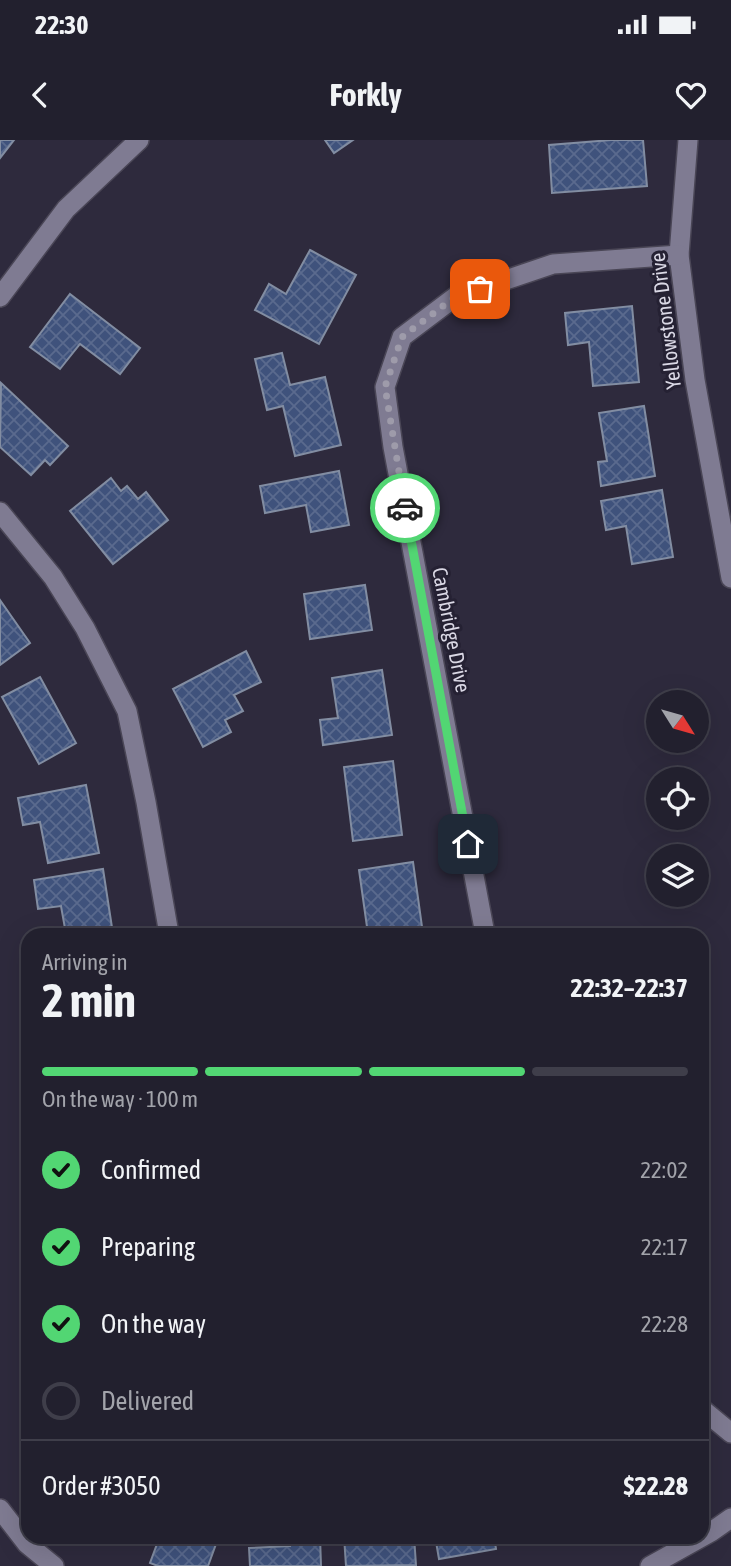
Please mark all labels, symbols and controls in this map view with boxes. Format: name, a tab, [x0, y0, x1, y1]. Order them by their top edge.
text: 22:30	[35, 10, 89, 40]
icon: back	[21, 76, 59, 114]
text: Forkly	[329, 76, 402, 113]
icon: heart	[672, 76, 710, 114]
street label: Yellowstone Drive	[645, 252, 685, 391]
pin	[450, 259, 510, 319]
icon: bag	[461, 270, 499, 308]
courier	[370, 473, 440, 543]
icon: car	[386, 489, 424, 527]
street label: Cambridge Drive	[428, 565, 476, 694]
north arrow	[646, 690, 709, 752]
map controls	[646, 690, 709, 907]
button: locate	[646, 767, 709, 830]
pin	[438, 814, 498, 874]
icon: home	[449, 825, 487, 863]
button: layers	[646, 844, 709, 907]
text: Arriving in	[42, 949, 128, 975]
text: 22:32–22:37	[571, 973, 688, 1003]
text: 2 min	[42, 974, 136, 1027]
text: On the way · 100 m	[42, 1086, 198, 1112]
icon: check	[42, 1151, 80, 1189]
text: Confirmed	[101, 1155, 201, 1185]
text: 22:02	[640, 1157, 688, 1183]
icon: check	[42, 1228, 80, 1266]
text: Preparing	[101, 1232, 195, 1262]
text: 22:17	[641, 1234, 688, 1260]
icon: check	[42, 1305, 80, 1343]
text: On the way	[101, 1309, 206, 1339]
text: 22:28	[641, 1311, 688, 1337]
text: Delivered	[101, 1386, 194, 1416]
text: Order #3050	[42, 1471, 161, 1501]
text: $22.28	[624, 1471, 688, 1501]

